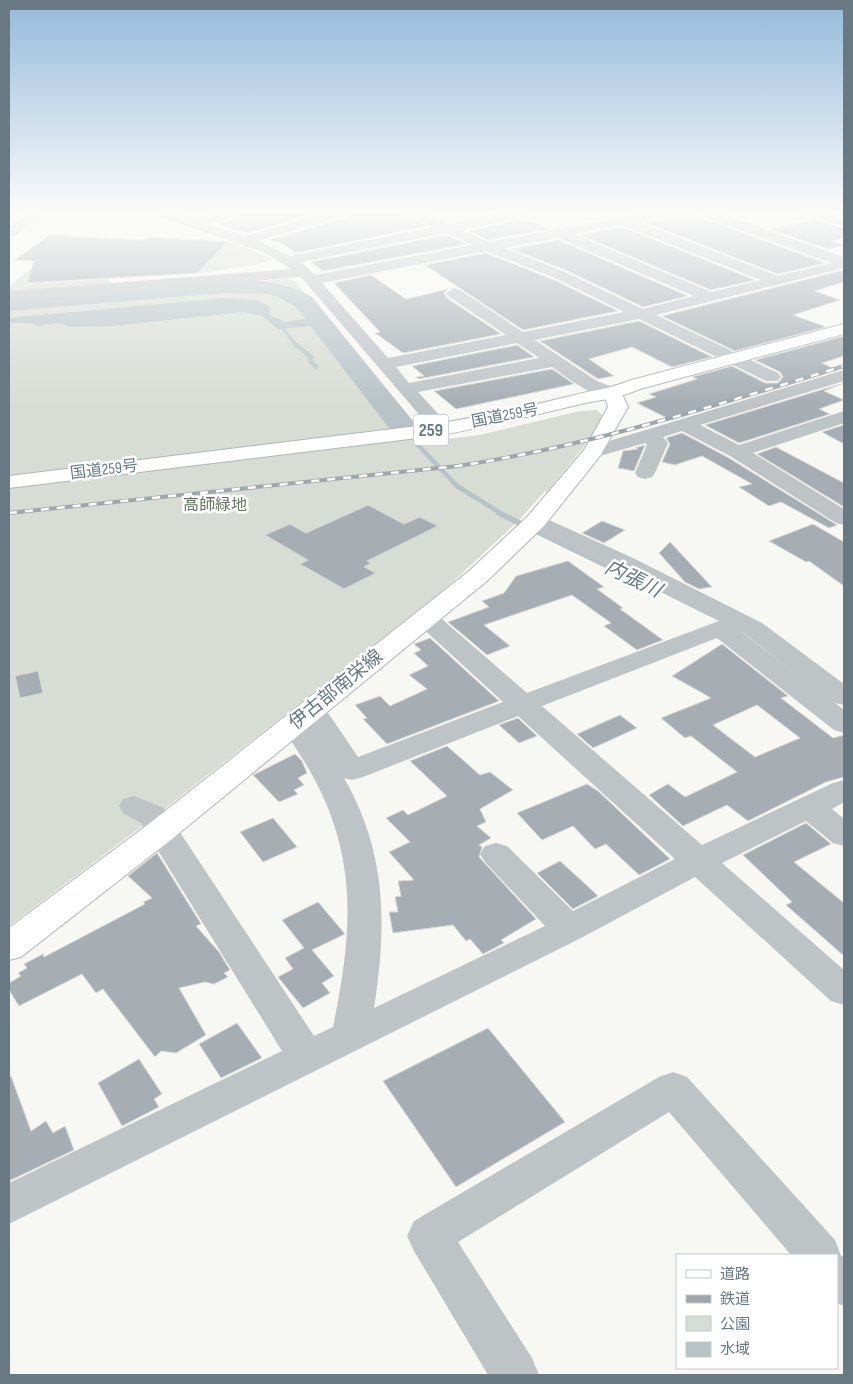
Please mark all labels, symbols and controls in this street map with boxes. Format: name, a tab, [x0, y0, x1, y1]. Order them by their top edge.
street label: 国道259号	[470, 400, 540, 432]
road number: 259	[414, 414, 448, 446]
street label: 国道259号	[69, 456, 139, 484]
park label: 高師緑地	[183, 496, 247, 515]
water label: 内張川	[601, 555, 667, 604]
street label: 伊古部南栄線	[284, 645, 388, 735]
legend	[676, 1254, 838, 1369]
text: 道路	[720, 1265, 750, 1284]
text: 鉄道	[720, 1290, 750, 1309]
text: 公園	[720, 1315, 750, 1334]
text: 水域	[720, 1340, 750, 1359]

